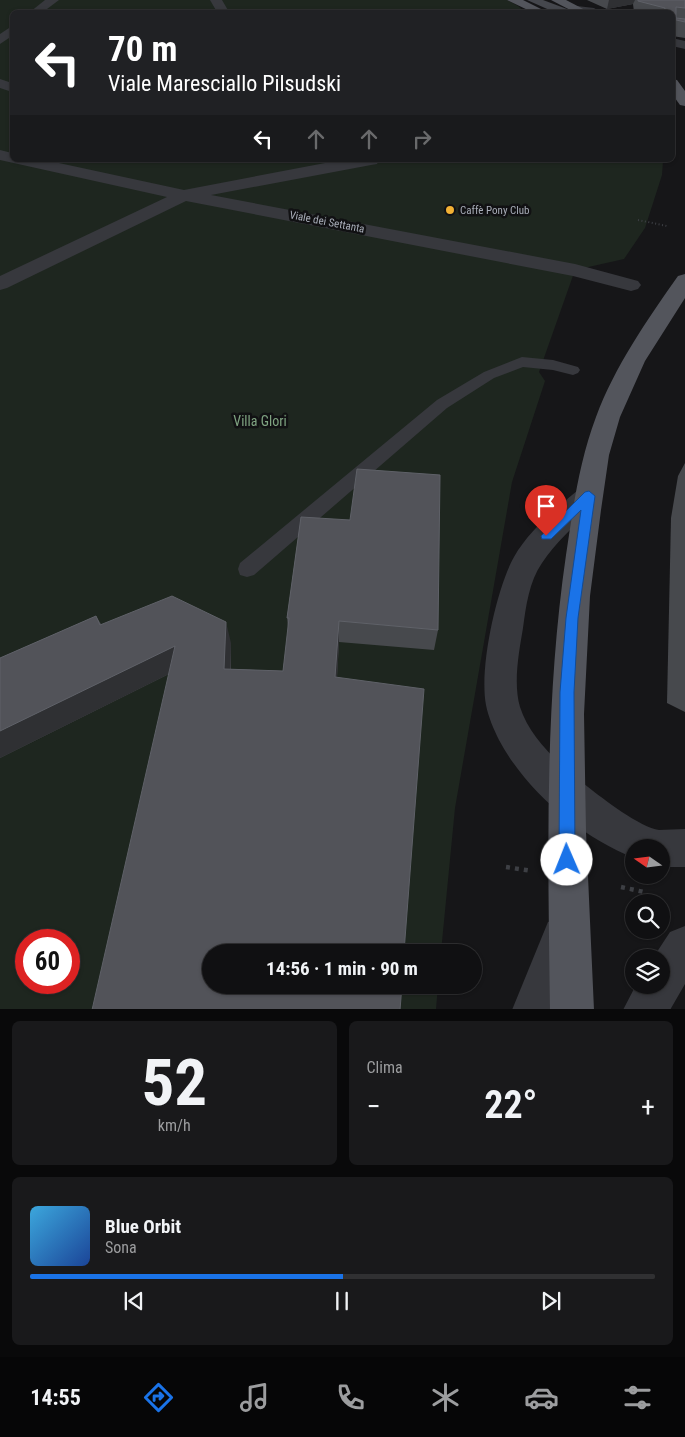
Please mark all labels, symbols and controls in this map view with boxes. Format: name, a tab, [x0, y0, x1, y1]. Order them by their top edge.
text: 70 m	[108, 29, 177, 70]
icon: left	[25, 30, 90, 95]
text: Viale Maresciallo Pilsudski	[108, 71, 341, 96]
icon: left	[249, 125, 277, 153]
icon: ahead	[302, 125, 330, 153]
icon: ahead	[355, 125, 383, 153]
icon: right	[408, 125, 436, 153]
marker: Caffè Pony Club	[444, 204, 456, 216]
place label: Caffè Pony Club	[460, 204, 530, 217]
street label: Viale dei Settanta	[288, 208, 366, 236]
park label: Villa Glori	[233, 413, 287, 429]
pin	[525, 485, 567, 536]
icon: arrive	[532, 492, 560, 520]
position arrow	[540, 833, 592, 885]
north arrow	[625, 839, 670, 884]
map controls	[625, 839, 670, 994]
button: search	[625, 894, 670, 939]
speed limit sign: 60	[15, 929, 80, 994]
button: layers	[625, 949, 670, 994]
text: 14:56 · 1 min · 90 m	[266, 957, 418, 980]
text: 52	[141, 1045, 207, 1121]
text: Clima	[367, 1058, 403, 1077]
text: 22°	[484, 1083, 537, 1127]
text: −	[367, 1090, 381, 1123]
text: +	[641, 1090, 655, 1123]
text: km/h	[158, 1116, 191, 1135]
text: Blue Orbit	[105, 1215, 181, 1238]
text: Sona	[105, 1238, 137, 1257]
icon: previous	[120, 1287, 148, 1315]
icon: pause	[328, 1287, 356, 1315]
icon: next	[537, 1287, 565, 1315]
icon: directions	[141, 1380, 176, 1415]
icon: music	[237, 1380, 272, 1415]
icon: phone	[333, 1380, 368, 1415]
icon: climate	[428, 1380, 463, 1415]
icon: car	[524, 1380, 559, 1415]
icon: filters	[620, 1380, 655, 1415]
text: 14:55	[30, 1385, 81, 1410]

